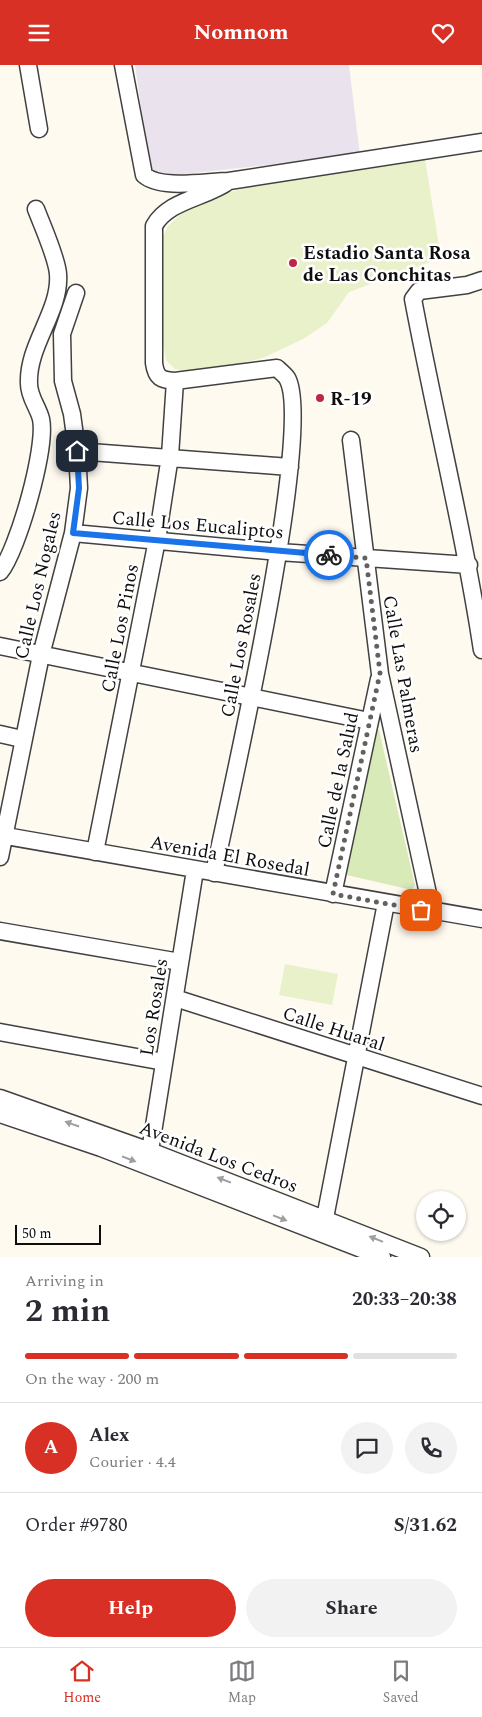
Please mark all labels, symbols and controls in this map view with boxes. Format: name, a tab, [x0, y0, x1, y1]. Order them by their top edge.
text: Nomnom	[193, 16, 289, 49]
icon: menu	[25, 19, 53, 47]
icon: heart	[429, 19, 457, 47]
place label: Estadio Santa Rosa de Las Conchitas	[303, 239, 471, 290]
marker: Estadio Santa Rosa de Las Conchitas	[287, 257, 299, 269]
place label: R-19	[330, 385, 372, 414]
marker: R-19	[314, 392, 326, 404]
pin	[56, 430, 98, 472]
icon: home	[63, 437, 91, 465]
street label: Calle Los Eucaliptos	[111, 504, 285, 547]
street label: Calle Los Nogales	[7, 508, 70, 662]
courier	[304, 530, 354, 580]
icon: bike	[315, 541, 343, 569]
street label: Calle Los Pinos	[94, 561, 147, 695]
street label: Calle Los Rosales	[213, 571, 270, 720]
street label: Calle Las Palmeras	[374, 593, 431, 755]
street label: Calle de la Salud	[310, 709, 367, 851]
street label: Avenida El Rosedal	[148, 828, 312, 885]
pin	[400, 889, 442, 931]
icon: bag	[407, 896, 435, 924]
street label: Los Rosales	[132, 956, 177, 1058]
street label: Calle Huaral	[279, 999, 388, 1060]
street label: Avenida Los Cedros	[135, 1114, 302, 1201]
one-way arrow	[64, 1120, 79, 1128]
one-way arrow	[121, 1156, 136, 1163]
one-way arrow	[217, 1176, 232, 1183]
map controls	[416, 1191, 466, 1241]
button: locate	[416, 1191, 466, 1241]
one-way arrow	[273, 1214, 288, 1222]
scale bar	[15, 1222, 101, 1245]
text: 50 m	[22, 1223, 52, 1244]
one-way arrow	[369, 1234, 383, 1242]
text: Arriving in	[25, 1269, 104, 1293]
text: 20:33–20:38	[352, 1285, 457, 1314]
text: 2 min	[25, 1287, 110, 1336]
text: On the way · 200 m	[25, 1367, 159, 1391]
text: Alex	[89, 1421, 130, 1450]
button: chat	[341, 1422, 393, 1474]
button: phone	[405, 1422, 457, 1474]
text: A	[44, 1433, 58, 1462]
text: Courier · 4.4	[89, 1450, 176, 1474]
text: Order #9780	[25, 1511, 128, 1540]
text: S/31.62	[394, 1511, 457, 1540]
button: Help	[25, 1579, 236, 1637]
button: Share	[246, 1579, 457, 1637]
tab: Home	[63, 1657, 101, 1708]
tab: Map	[228, 1657, 256, 1708]
tab: Saved	[383, 1657, 419, 1708]

